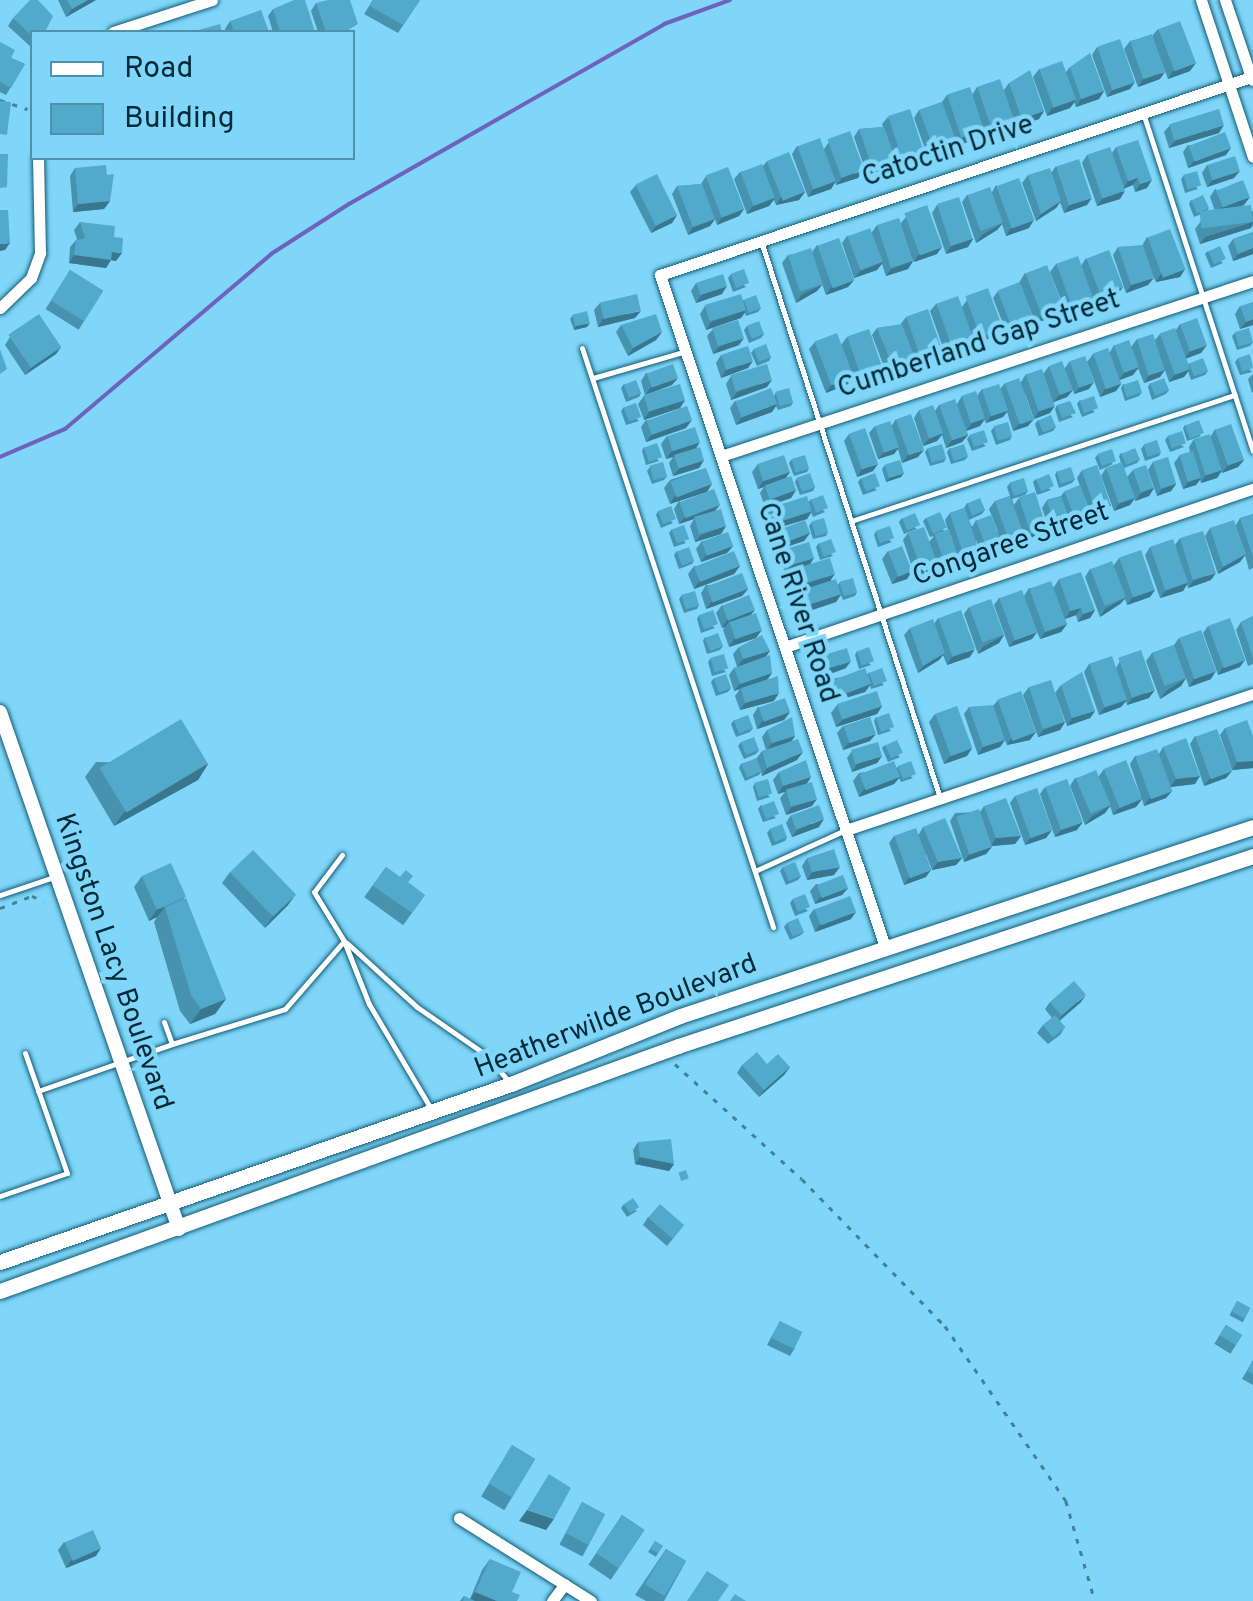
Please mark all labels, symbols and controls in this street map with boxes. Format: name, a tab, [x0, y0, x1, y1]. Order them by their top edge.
legend	[30, 30, 355, 160]
text: Road	[124, 51, 193, 88]
text: Building	[124, 101, 235, 138]
street label: Catoctin Drive	[858, 108, 1038, 196]
street label: Cumberland Gap Street	[834, 283, 1124, 407]
street label: Congaree Street	[908, 496, 1114, 594]
street label: Cane River Road	[749, 499, 845, 707]
street label: Kingston Lacy Boulevard	[46, 809, 180, 1115]
street label: Heatherwilde Boulevard	[470, 948, 762, 1086]

